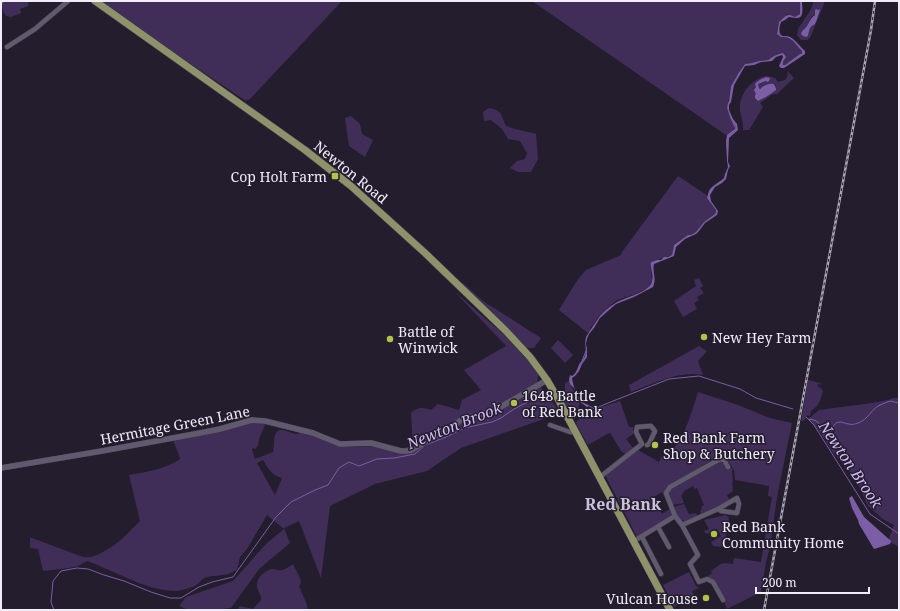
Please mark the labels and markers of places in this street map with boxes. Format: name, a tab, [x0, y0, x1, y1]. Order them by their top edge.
place label: Cop Holt Farm	[231, 167, 327, 186]
marker: Cop Holt Farm	[330, 171, 340, 181]
place label: Battle of Winwick	[398, 322, 459, 357]
place label: New Hey Farm	[712, 328, 811, 347]
marker: New Hey Farm	[699, 332, 709, 342]
marker: Battle of Winwick	[385, 334, 395, 344]
place label: 1648 Battle of Red Bank	[522, 386, 603, 421]
marker: 1648 Battle of Red Bank	[509, 398, 519, 408]
place label: Red Bank Farm Shop & Butchery	[663, 428, 775, 463]
marker: Red Bank Farm Shop & Butchery	[650, 440, 660, 450]
place label: Red Bank Community Home	[722, 517, 844, 552]
marker: Red Bank Community Home	[709, 529, 719, 539]
place label: Vulcan House	[606, 589, 698, 608]
marker: Vulcan House	[701, 593, 711, 603]

